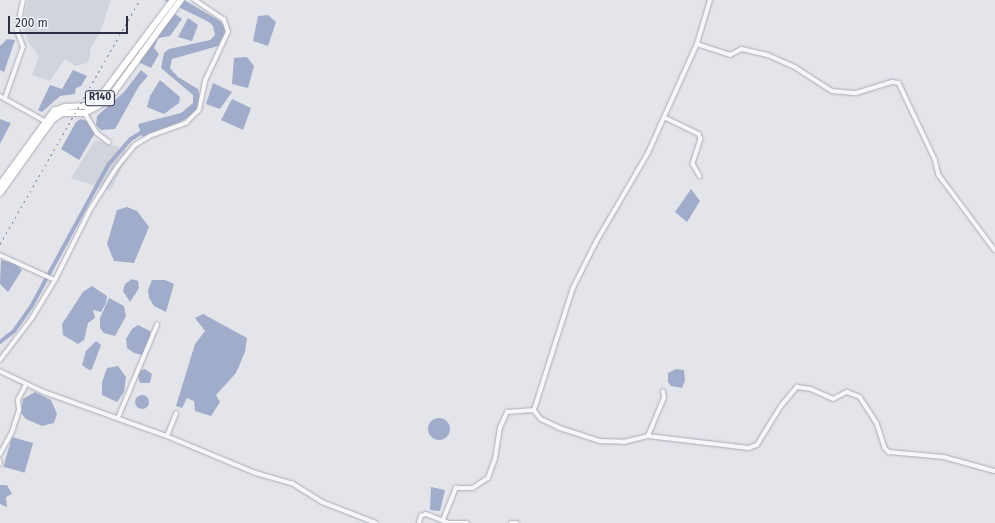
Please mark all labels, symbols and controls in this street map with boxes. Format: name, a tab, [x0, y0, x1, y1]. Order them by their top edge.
scale bar	[10, 8, 130, 34]
text: 200 m	[15, 16, 48, 30]
road number: R140	[84, 90, 116, 106]

